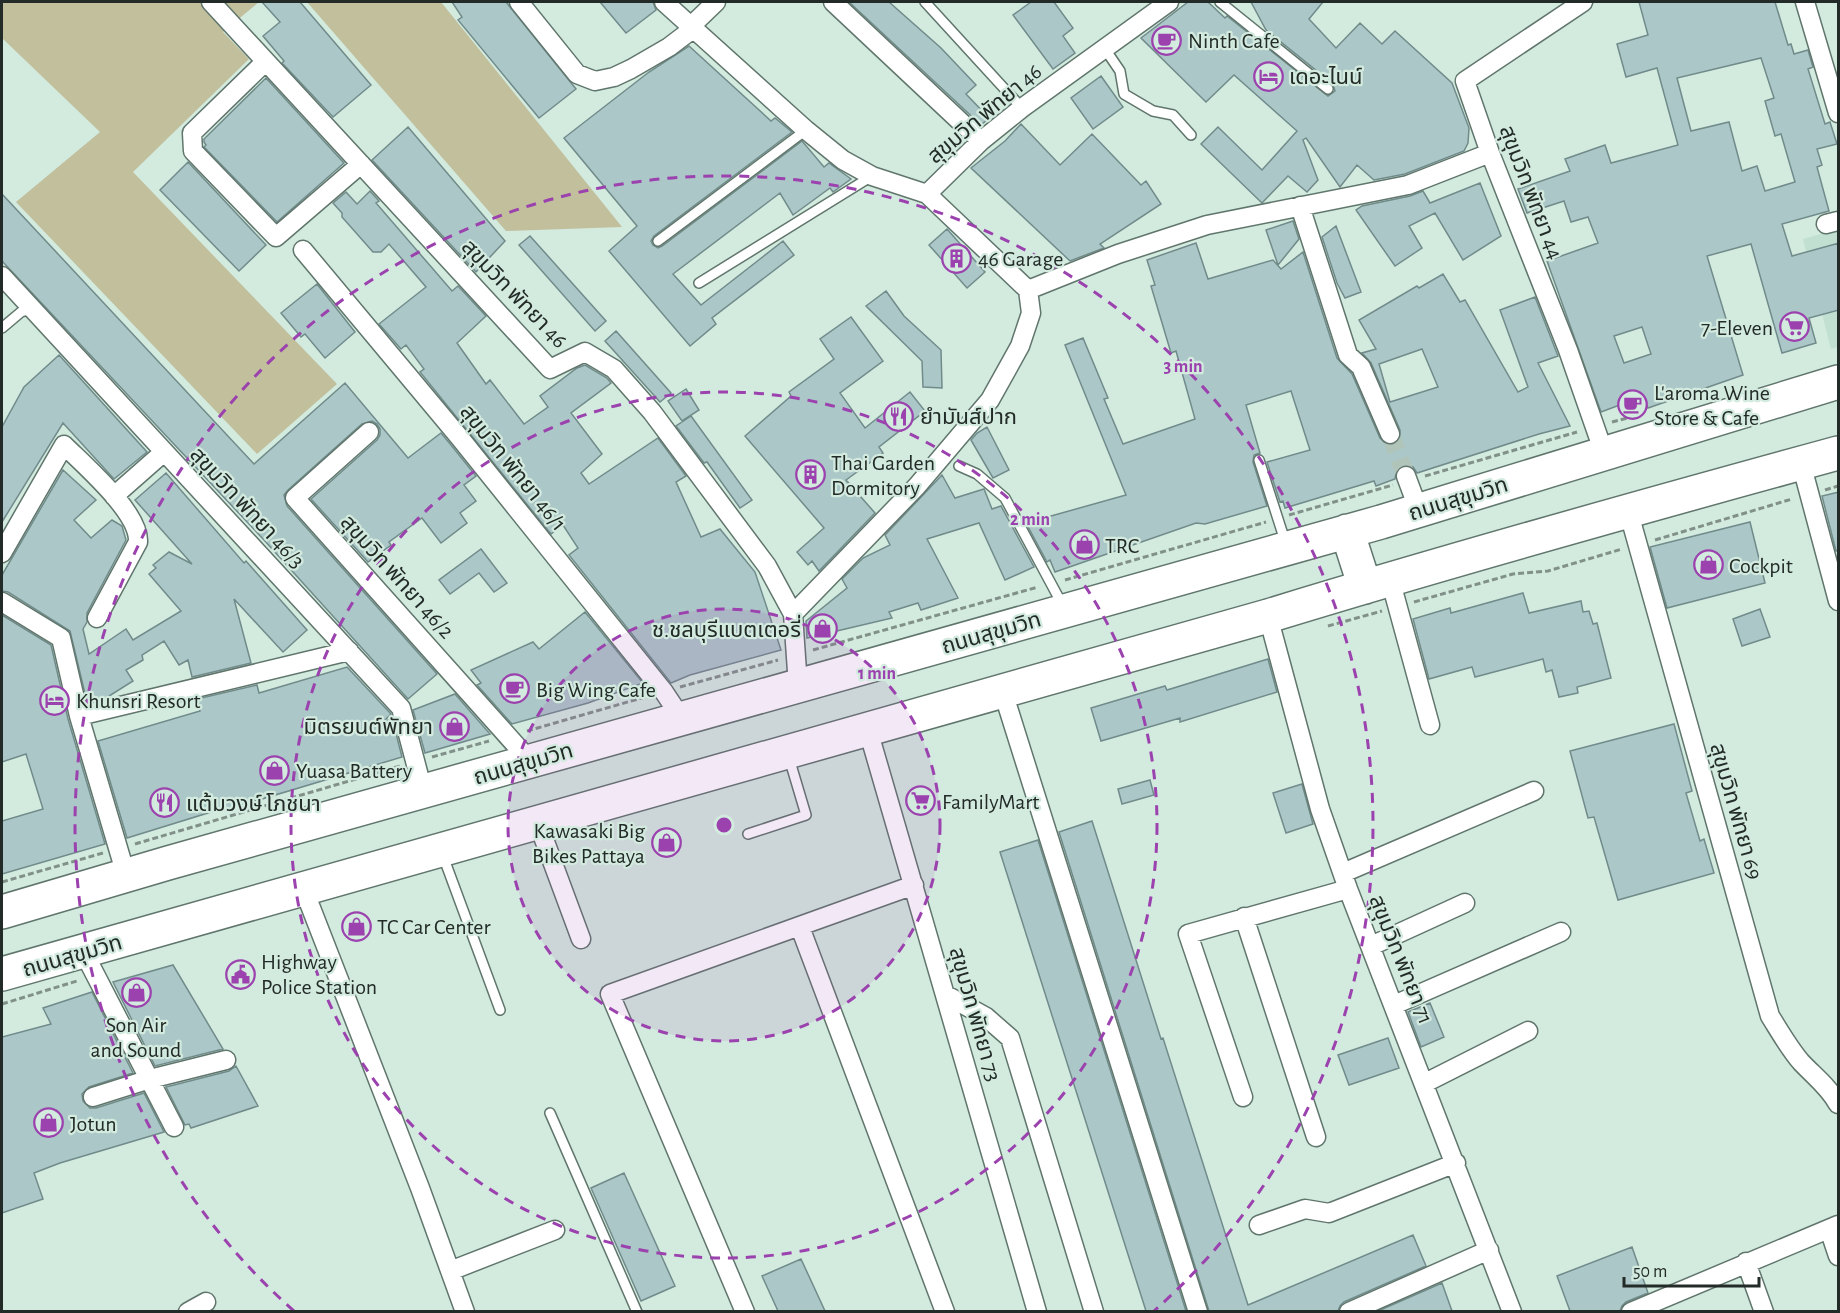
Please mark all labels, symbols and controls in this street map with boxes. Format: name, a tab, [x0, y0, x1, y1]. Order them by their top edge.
cafe icon: Ninth Cafe	[1151, 24, 1183, 56]
place label: Ninth Cafe	[1188, 30, 1280, 52]
street label: สุขุมวิท พัทยา 46	[923, 60, 1047, 169]
hotel icon: เดอะไนน์	[1252, 60, 1284, 92]
place label: เดอะไนน์	[1289, 66, 1362, 88]
street label: สุขุมวิท พัทยา 44	[1494, 122, 1567, 263]
street label: สุขุมวิท พัทยา 46	[456, 235, 571, 354]
building icon: 46 Garage	[941, 242, 973, 274]
place label: 46 Garage	[978, 248, 1063, 270]
supermarket icon: 7-Eleven	[1778, 311, 1810, 343]
place label: 7-Eleven	[1701, 317, 1773, 339]
text: 3 min	[1163, 358, 1203, 376]
place label: L'aroma Wine Store & Cafe	[1654, 382, 1770, 429]
cafe icon: L'aroma Wine Store & Cafe	[1617, 389, 1649, 421]
street label: สุขุมวิท พัทยา 46/1	[454, 400, 571, 536]
restaurant icon: ยำมันส์ปาก	[883, 400, 915, 432]
place label: ยำมันส์ปาก	[920, 406, 1017, 428]
street label: สุขุมวิท พัทยา 46/3	[184, 443, 309, 574]
place label: Thai Garden Dormitory	[831, 452, 935, 499]
building icon: Thai Garden Dormitory	[794, 459, 826, 491]
street label: ถนนสุขุมวิท	[1406, 473, 1511, 526]
street label: สุขุมวิท พัทยา 46/2	[335, 511, 458, 644]
text: 2 min	[1010, 511, 1050, 529]
shop icon: TRC	[1068, 529, 1100, 561]
place label: TRC	[1105, 535, 1139, 557]
shop icon: Cockpit	[1692, 549, 1724, 581]
place label: Cockpit	[1729, 555, 1793, 577]
street label: ถนนสุขุมวิท	[939, 608, 1044, 660]
shop icon: ช.ชลบุรีแบตเตอรี่	[806, 613, 838, 645]
place label: ช.ชลบุรีแบตเตอรี่	[652, 614, 801, 643]
text: 1 min	[858, 665, 896, 683]
cafe icon: Big Wing Cafe	[499, 673, 531, 705]
place label: Big Wing Cafe	[536, 679, 656, 701]
hotel icon: Khunsri Resort	[39, 684, 71, 716]
place label: Khunsri Resort	[76, 690, 200, 712]
shop icon: มิตรยนต์พัทยา	[438, 710, 470, 742]
place label: มิตรยนต์พัทยา	[304, 716, 433, 738]
street label: ถนนสุขุมวิท	[471, 739, 576, 791]
street label: สุขุมวิท พัทยา 69	[1704, 740, 1766, 883]
shop icon: Yuasa Battery	[259, 754, 291, 786]
place label: Yuasa Battery	[296, 760, 413, 782]
supermarket icon: FamilyMart	[905, 785, 937, 817]
restaurant icon: แต้มวงษ์ โภชนา	[149, 787, 181, 819]
place label: FamilyMart	[942, 791, 1039, 813]
place label: แต้มวงษ์ โภชนา	[186, 792, 321, 815]
centre of rings	[714, 815, 734, 835]
place label: Kawasaki Big Bikes Pattaya	[532, 820, 645, 867]
shop icon: Kawasaki Big Bikes Pattaya	[650, 827, 682, 859]
street label: สุขุมวิท พัทยา 71	[1363, 892, 1437, 1028]
shop icon: TC Car Center	[340, 910, 372, 942]
place label: TC Car Center	[377, 916, 491, 938]
street label: ถนนสุขุมวิท	[20, 931, 125, 983]
street label: สุขุมวิท พัทยา 73	[943, 945, 1005, 1084]
place label: Highway Police Station	[261, 951, 377, 998]
public building icon: Highway Police Station	[224, 958, 256, 990]
shop icon: Son Air and Sound	[120, 976, 152, 1008]
place label: Son Air and Sound	[91, 1014, 181, 1061]
shop icon: Jotun	[33, 1107, 65, 1139]
place label: Jotun	[70, 1113, 117, 1135]
scale bar	[1624, 1250, 1759, 1288]
text: 50 m	[1633, 1263, 1667, 1281]

